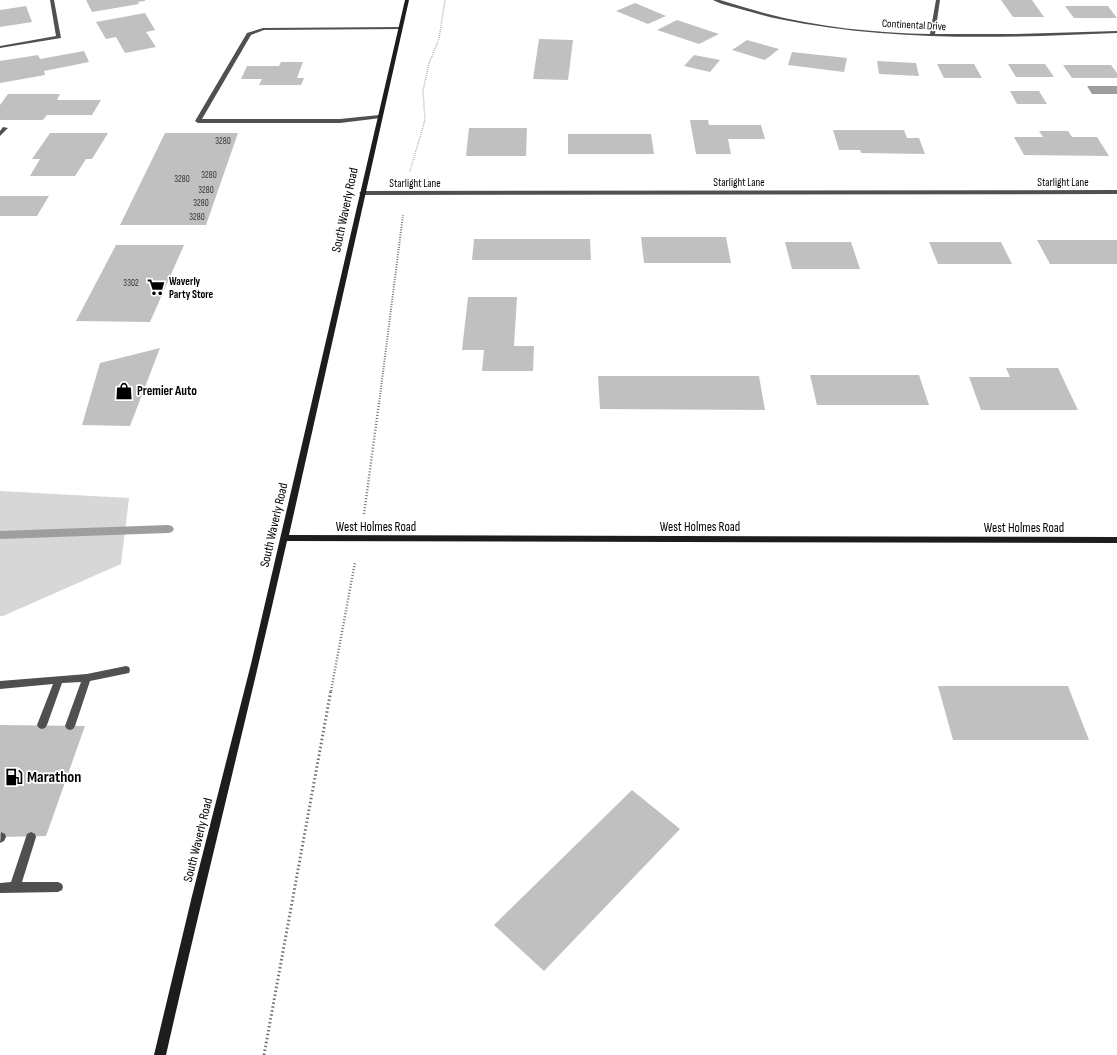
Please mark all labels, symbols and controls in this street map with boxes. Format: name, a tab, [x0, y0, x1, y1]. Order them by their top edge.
street label: Continental Drive	[881, 17, 947, 33]
house number: 3280	[215, 136, 231, 147]
street label: South Waverly Road	[328, 166, 362, 254]
house number: 3280	[201, 170, 217, 181]
house number: 3280	[174, 174, 190, 185]
street label: Starlight Lane	[713, 176, 765, 189]
street label: Starlight Lane	[1037, 176, 1089, 189]
street label: Starlight Lane	[389, 177, 441, 190]
house number: 3280	[198, 185, 214, 196]
house number: 3280	[193, 198, 209, 209]
house number: 3280	[189, 212, 205, 223]
place label: Waverly Party Store	[169, 275, 214, 301]
supermarket icon: Waverly Party Store	[146, 277, 166, 297]
house number: 3302	[123, 278, 139, 289]
shop icon: Premier Auto	[114, 381, 134, 401]
place label: Premier Auto	[137, 383, 197, 399]
street label: South Waverly Road	[257, 481, 291, 569]
street label: West Holmes Road	[336, 519, 416, 535]
street label: West Holmes Road	[660, 519, 740, 535]
street label: West Holmes Road	[984, 520, 1064, 536]
fuel station icon: Marathon	[4, 767, 24, 787]
place label: Marathon	[27, 768, 81, 787]
street label: South Waverly Road	[180, 796, 216, 884]

